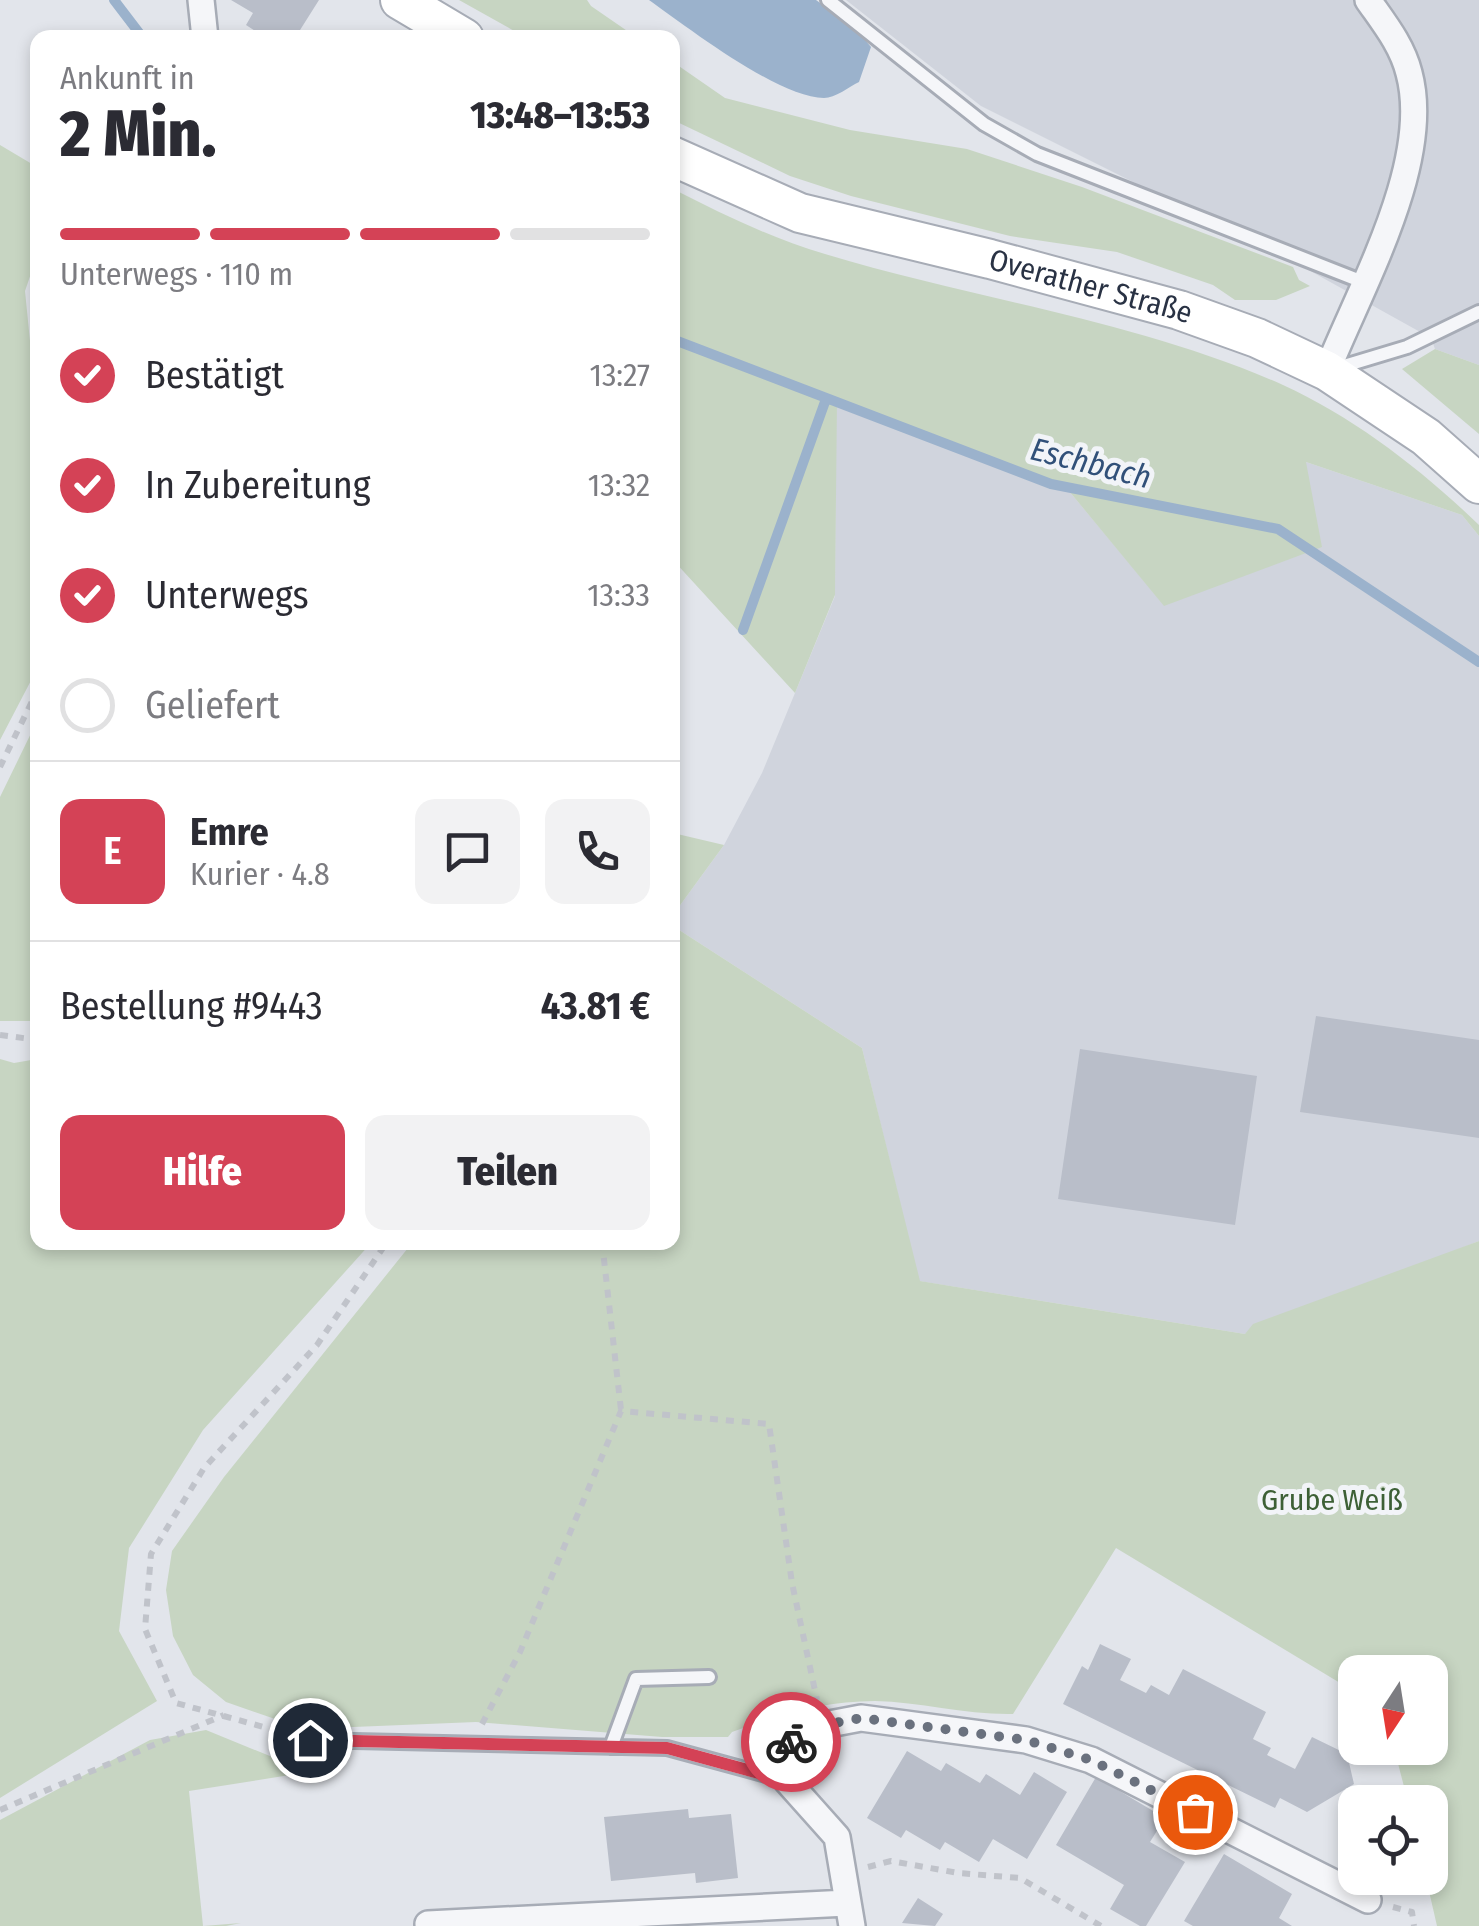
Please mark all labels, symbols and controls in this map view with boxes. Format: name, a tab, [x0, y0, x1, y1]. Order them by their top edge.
text: Ankunft in	[60, 59, 195, 97]
text: 13:48–13:53	[470, 92, 650, 138]
text: 2 Min.	[60, 95, 216, 173]
street label: Overather Straße	[985, 242, 1197, 331]
text: Unterwegs · 110 m	[60, 255, 293, 293]
icon: check	[60, 348, 115, 403]
text: Bestätigt	[145, 352, 284, 398]
text: 13:27	[589, 356, 650, 394]
water label: Eschbach	[1027, 430, 1155, 496]
icon: check	[60, 458, 115, 513]
text: In Zubereitung	[145, 462, 371, 508]
text: 13:32	[588, 466, 650, 504]
icon: check	[60, 568, 115, 623]
text: Unterwegs	[145, 572, 309, 618]
text: 13:33	[587, 576, 650, 614]
text: Geliefert	[145, 682, 280, 728]
button: chat	[415, 799, 520, 904]
button: phone	[545, 799, 650, 904]
text: Emre	[190, 809, 269, 855]
text: E	[103, 828, 122, 874]
text: Kurier · 4.8	[190, 855, 330, 893]
text: Bestellung #9443	[60, 983, 323, 1029]
text: 43.81 €	[541, 983, 650, 1029]
button: Hilfe	[60, 1115, 345, 1230]
button: Teilen	[365, 1115, 650, 1230]
park label: Grube Weiß	[1261, 1482, 1403, 1518]
north arrow	[1338, 1655, 1448, 1765]
map controls	[1338, 1655, 1448, 1895]
courier	[741, 1692, 841, 1792]
pin	[268, 1698, 353, 1783]
icon: home	[283, 1713, 338, 1768]
icon: bike	[764, 1715, 819, 1770]
pin	[1153, 1770, 1238, 1855]
icon: bag	[1168, 1785, 1223, 1840]
button: locate	[1338, 1785, 1448, 1895]

